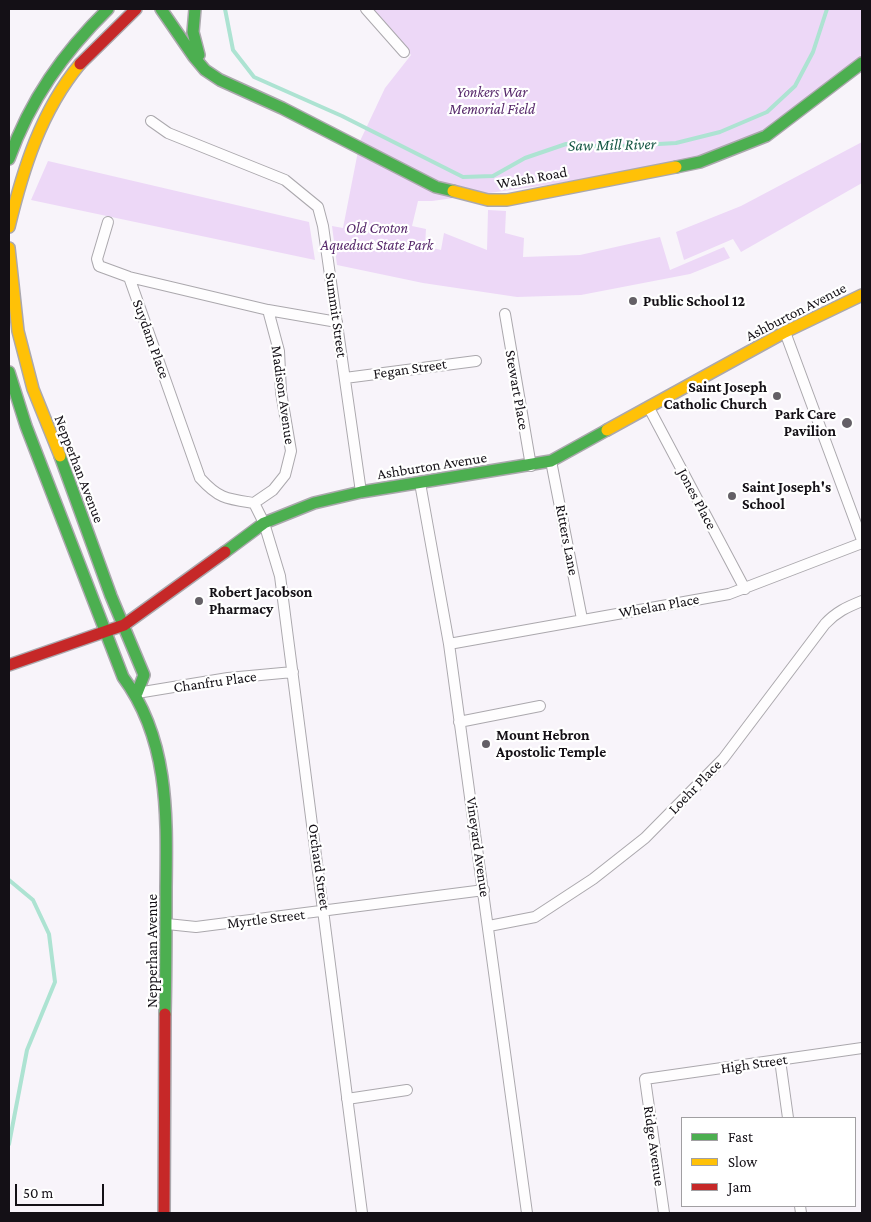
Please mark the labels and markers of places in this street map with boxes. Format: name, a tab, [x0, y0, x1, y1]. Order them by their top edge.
place label: Public School 12	[643, 292, 745, 310]
marker: Public School 12	[627, 295, 639, 307]
place label: Saint Joseph Catholic Church	[663, 378, 767, 413]
marker: Saint Joseph Catholic Church	[771, 390, 783, 402]
place label: Park Care Pavilion	[775, 405, 836, 440]
marker: Park Care Pavilion	[840, 416, 854, 430]
place label: Saint Joseph's School	[742, 478, 831, 513]
marker: Saint Joseph's School	[726, 490, 738, 502]
place label: Robert Jacobson Pharmacy	[209, 583, 312, 618]
marker: Robert Jacobson Pharmacy	[193, 595, 205, 607]
place label: Mount Hebron Apostolic Temple	[496, 726, 606, 761]
marker: Mount Hebron Apostolic Temple	[480, 738, 492, 750]

